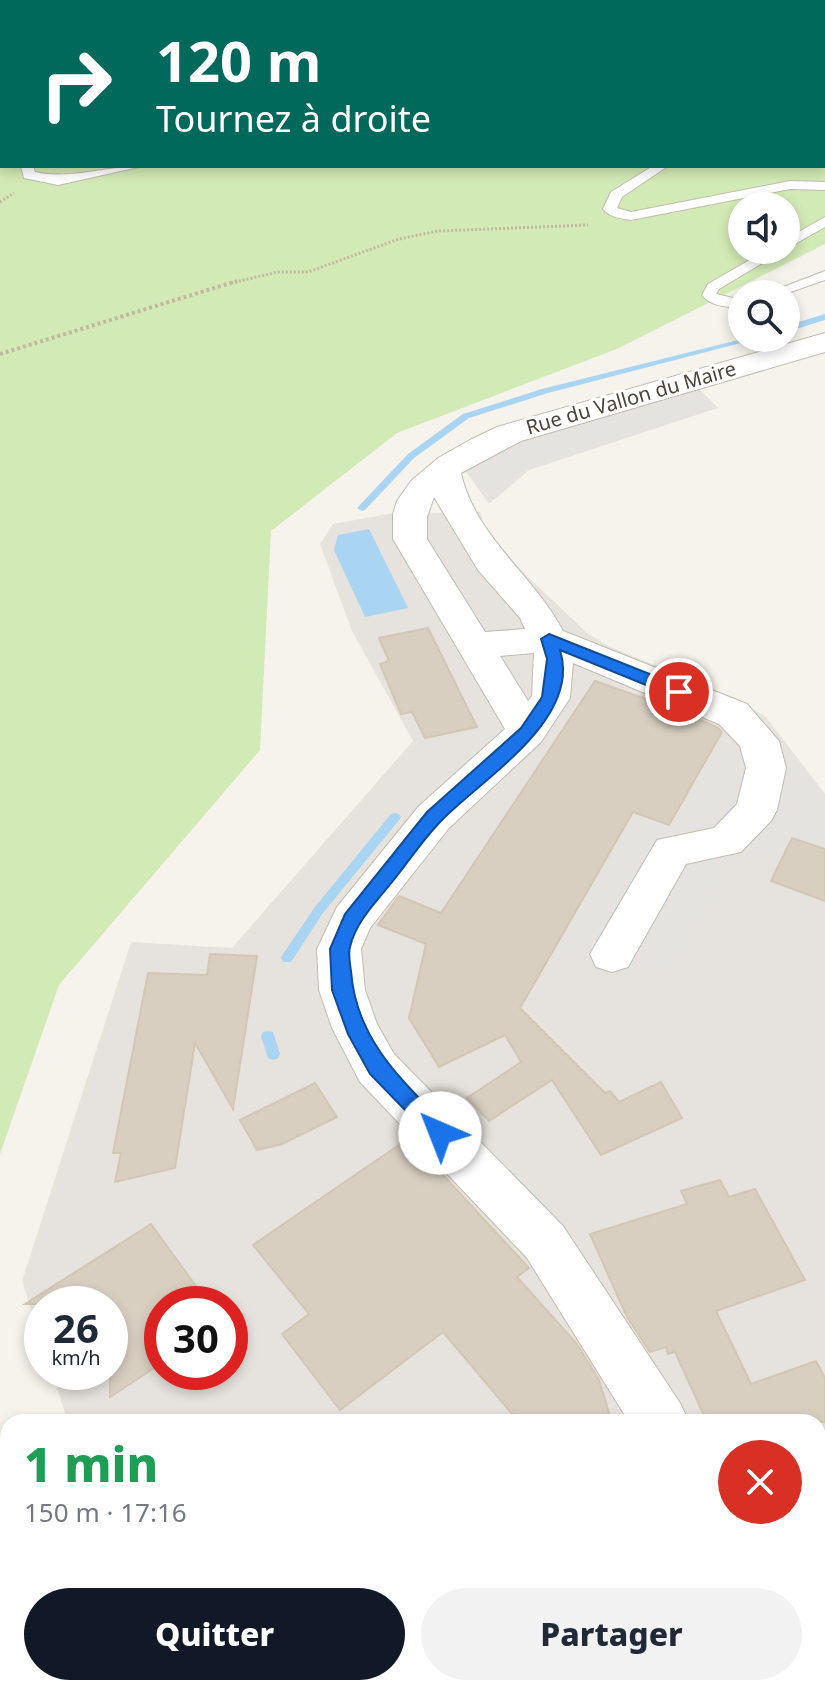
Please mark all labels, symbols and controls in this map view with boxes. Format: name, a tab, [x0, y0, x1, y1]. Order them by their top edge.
text: 120 m	[156, 22, 321, 98]
icon: right	[24, 32, 128, 136]
text: Tournez à droite	[156, 94, 431, 143]
map controls	[728, 192, 800, 352]
button: sound	[728, 192, 800, 264]
button: search	[728, 280, 800, 352]
street label: Rue du Vallon du Maire	[523, 355, 739, 440]
pin	[645, 658, 713, 726]
icon: arrive	[657, 670, 701, 714]
position arrow	[398, 1091, 482, 1175]
speed limit sign: 30	[144, 1286, 248, 1390]
text: 26	[53, 1300, 99, 1355]
text: km/h	[51, 1344, 101, 1371]
text: 1 min	[24, 1431, 158, 1496]
button: close	[718, 1440, 802, 1524]
text: 150 m · 17:16	[24, 1494, 187, 1530]
button: Quitter	[24, 1588, 405, 1680]
button: Partager	[421, 1588, 802, 1680]

